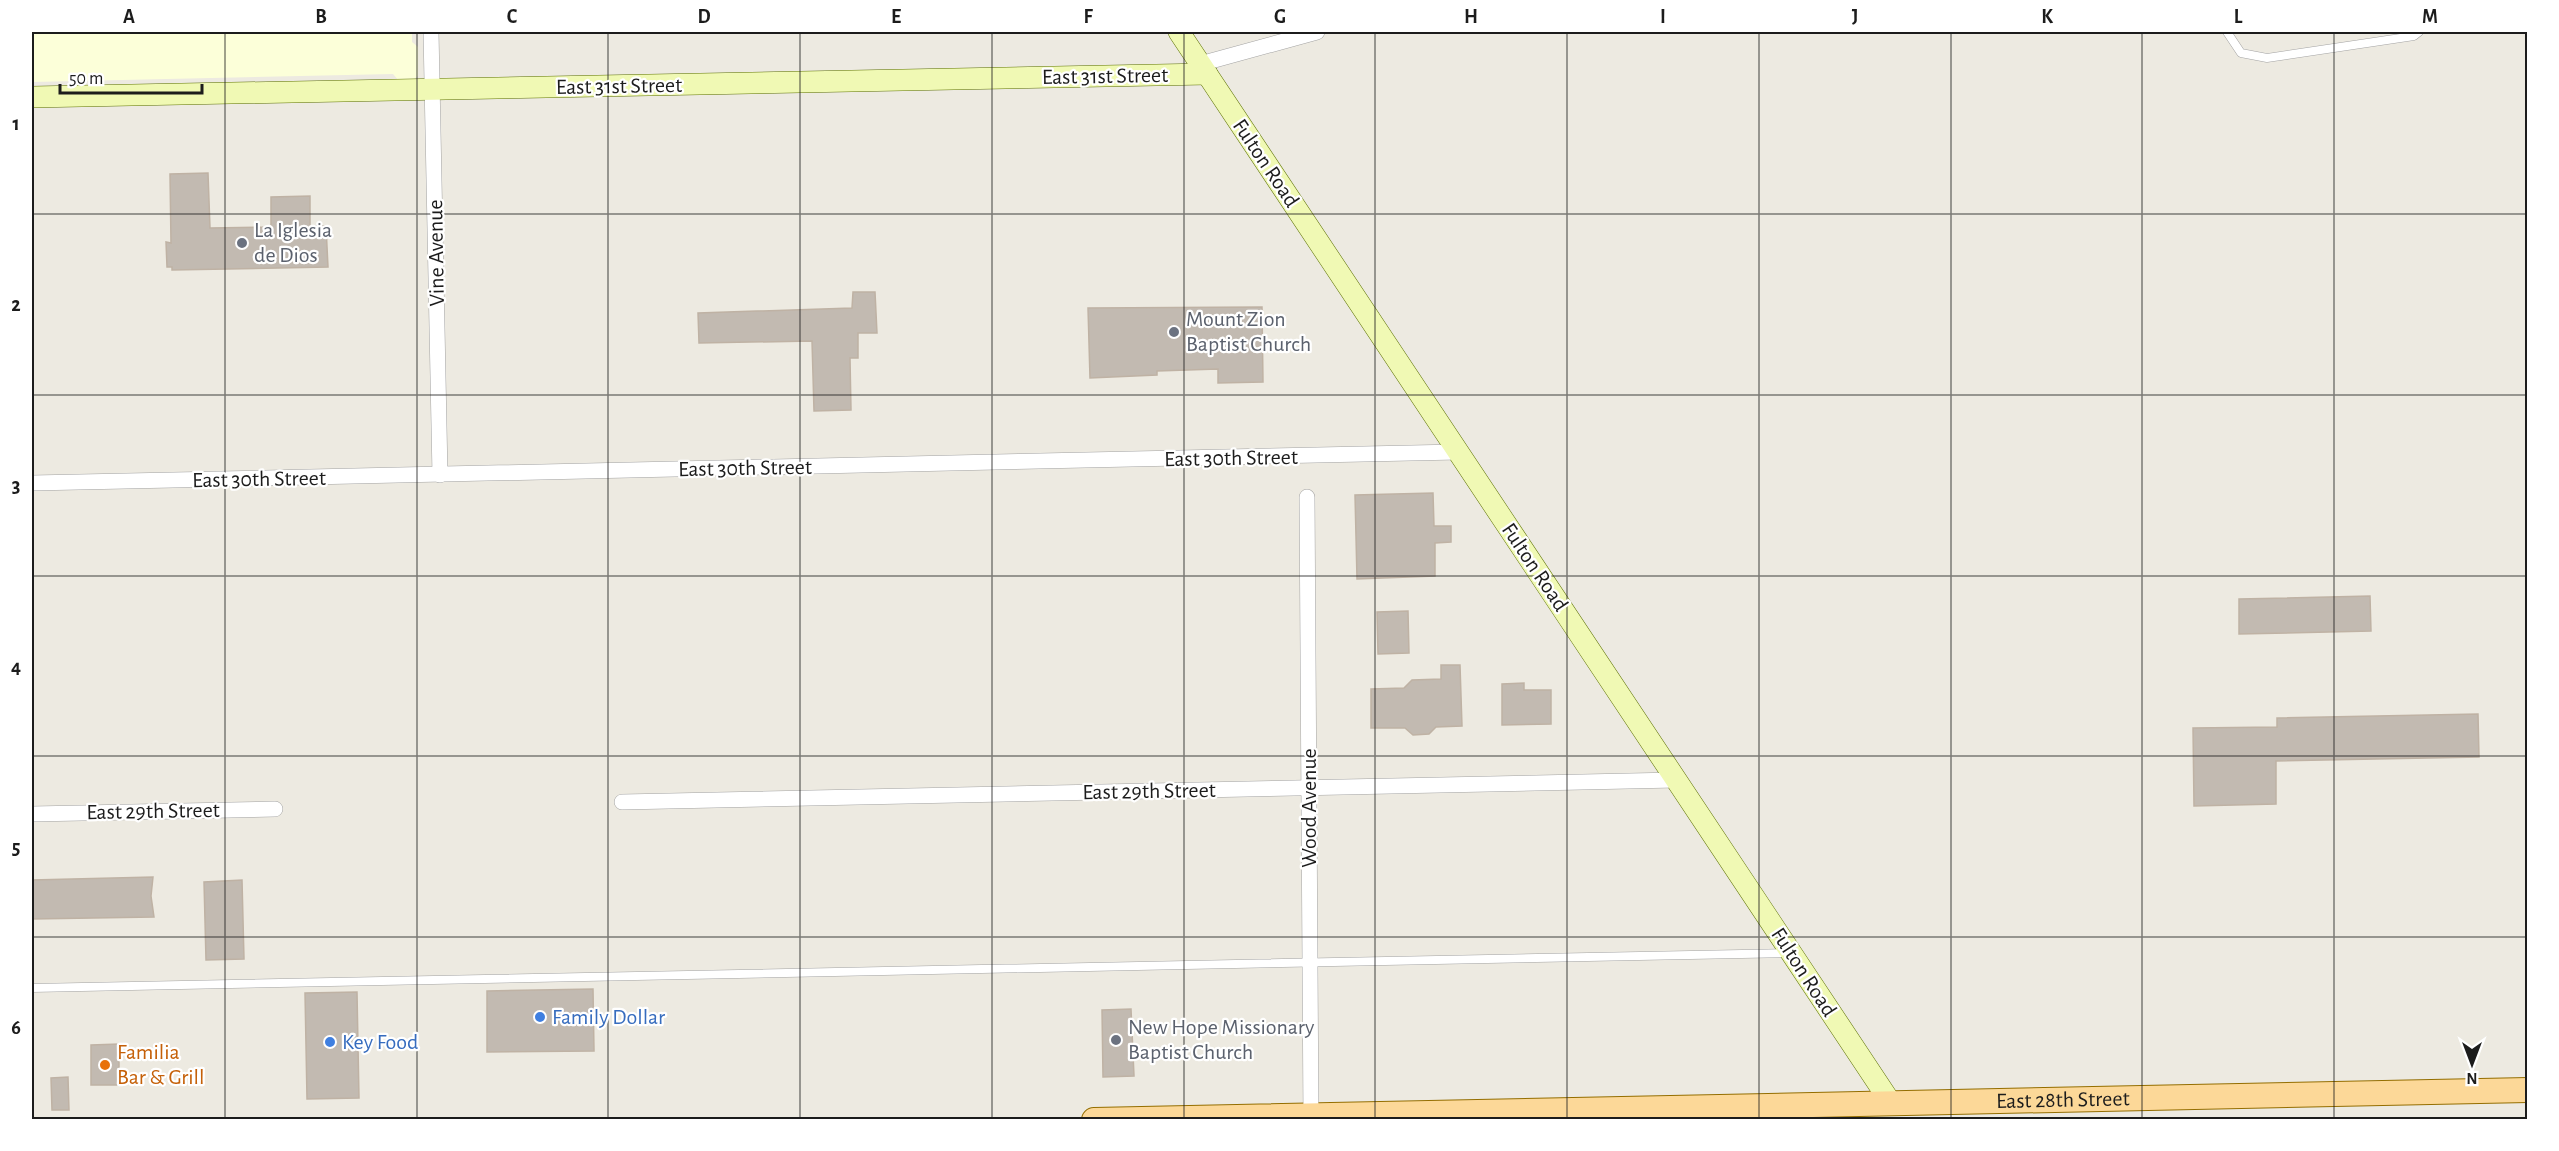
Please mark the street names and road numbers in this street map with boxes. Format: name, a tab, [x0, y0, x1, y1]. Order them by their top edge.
street label: East 31st Street	[1042, 64, 1168, 88]
street label: East 31st Street	[556, 74, 682, 98]
street label: Fulton Road	[1229, 115, 1303, 211]
street label: Vine Avenue	[424, 199, 448, 307]
street label: East 30th Street	[1164, 446, 1298, 470]
street label: East 30th Street	[678, 456, 812, 480]
street label: East 30th Street	[192, 467, 326, 491]
street label: Fulton Road	[1498, 519, 1572, 615]
street label: Wood Avenue	[1298, 748, 1320, 868]
street label: East 29th Street	[1082, 779, 1216, 803]
street label: East 29th Street	[86, 799, 220, 823]
street label: Fulton Road	[1767, 924, 1841, 1020]
street label: East 28th Street	[1996, 1087, 2130, 1112]

